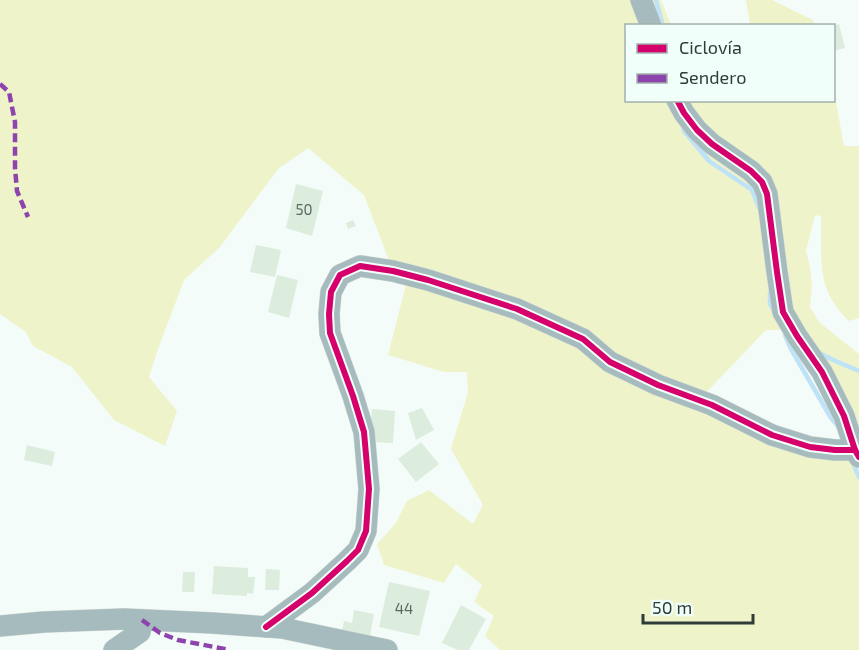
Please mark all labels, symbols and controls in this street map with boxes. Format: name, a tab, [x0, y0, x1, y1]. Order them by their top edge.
legend	[625, 24, 835, 102]
text: Ciclovía	[679, 36, 742, 58]
text: Sendero	[679, 66, 746, 88]
house number: 50	[295, 200, 313, 218]
scale bar	[643, 587, 752, 625]
text: 50 m	[652, 596, 692, 618]
house number: 44	[395, 599, 413, 617]

